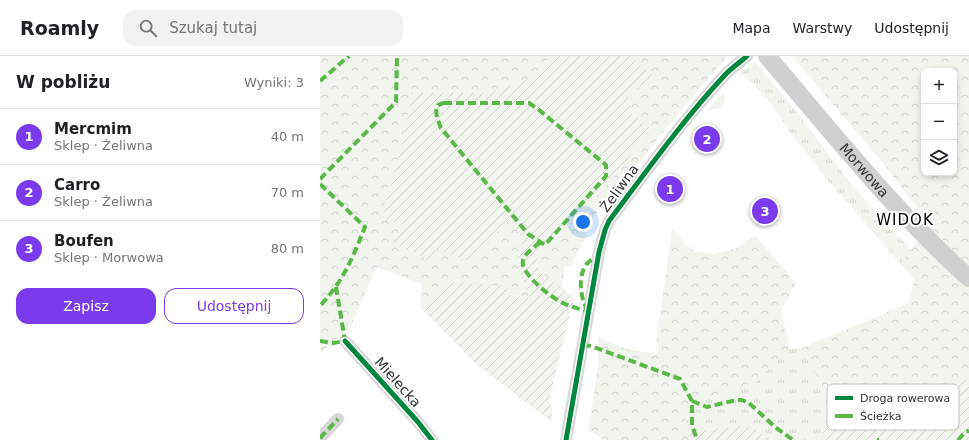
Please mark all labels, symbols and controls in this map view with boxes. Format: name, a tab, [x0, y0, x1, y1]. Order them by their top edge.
search box	[123, 10, 403, 46]
text: Roamly	[20, 17, 99, 39]
icon: search	[137, 17, 159, 39]
text: Szukaj tutaj	[169, 19, 257, 37]
text: Mapa	[732, 20, 771, 36]
text: Warstwy	[793, 20, 852, 36]
text: Udostępnij	[874, 20, 949, 36]
map controls	[921, 68, 957, 176]
button: +	[921, 68, 957, 104]
text: W pobliżu	[16, 72, 110, 92]
text: Wyniki: 3	[244, 75, 304, 90]
button: −	[921, 104, 957, 140]
text: Mercmim	[54, 120, 132, 138]
pin: 2	[694, 124, 720, 154]
text: 1	[24, 129, 34, 144]
text: 40 m	[271, 129, 304, 144]
text: Sklep · Żeliwna	[54, 138, 153, 153]
street label: Morwowa	[836, 140, 892, 200]
button: layers	[921, 140, 957, 176]
street label: Żeliwna	[596, 161, 642, 215]
pin: 1	[657, 174, 683, 204]
text: Carro	[54, 176, 100, 194]
text: 2	[24, 185, 34, 200]
text: 70 m	[271, 185, 304, 200]
text: Sklep · Żeliwna	[54, 194, 153, 209]
pin: 3	[752, 196, 778, 226]
district label: WIDOK	[876, 211, 934, 229]
your location	[573, 212, 593, 232]
text: Boufen	[54, 232, 114, 250]
text: 3	[24, 241, 34, 256]
text: 80 m	[271, 241, 304, 256]
text: Sklep · Morwowa	[54, 250, 164, 265]
button: Zapisz	[16, 288, 156, 324]
button: Udostępnij	[164, 288, 304, 324]
street label: Mielecka	[372, 354, 424, 410]
legend	[827, 384, 959, 430]
text: Droga rowerowa	[860, 392, 950, 405]
text: Ścieżka	[860, 410, 902, 423]

